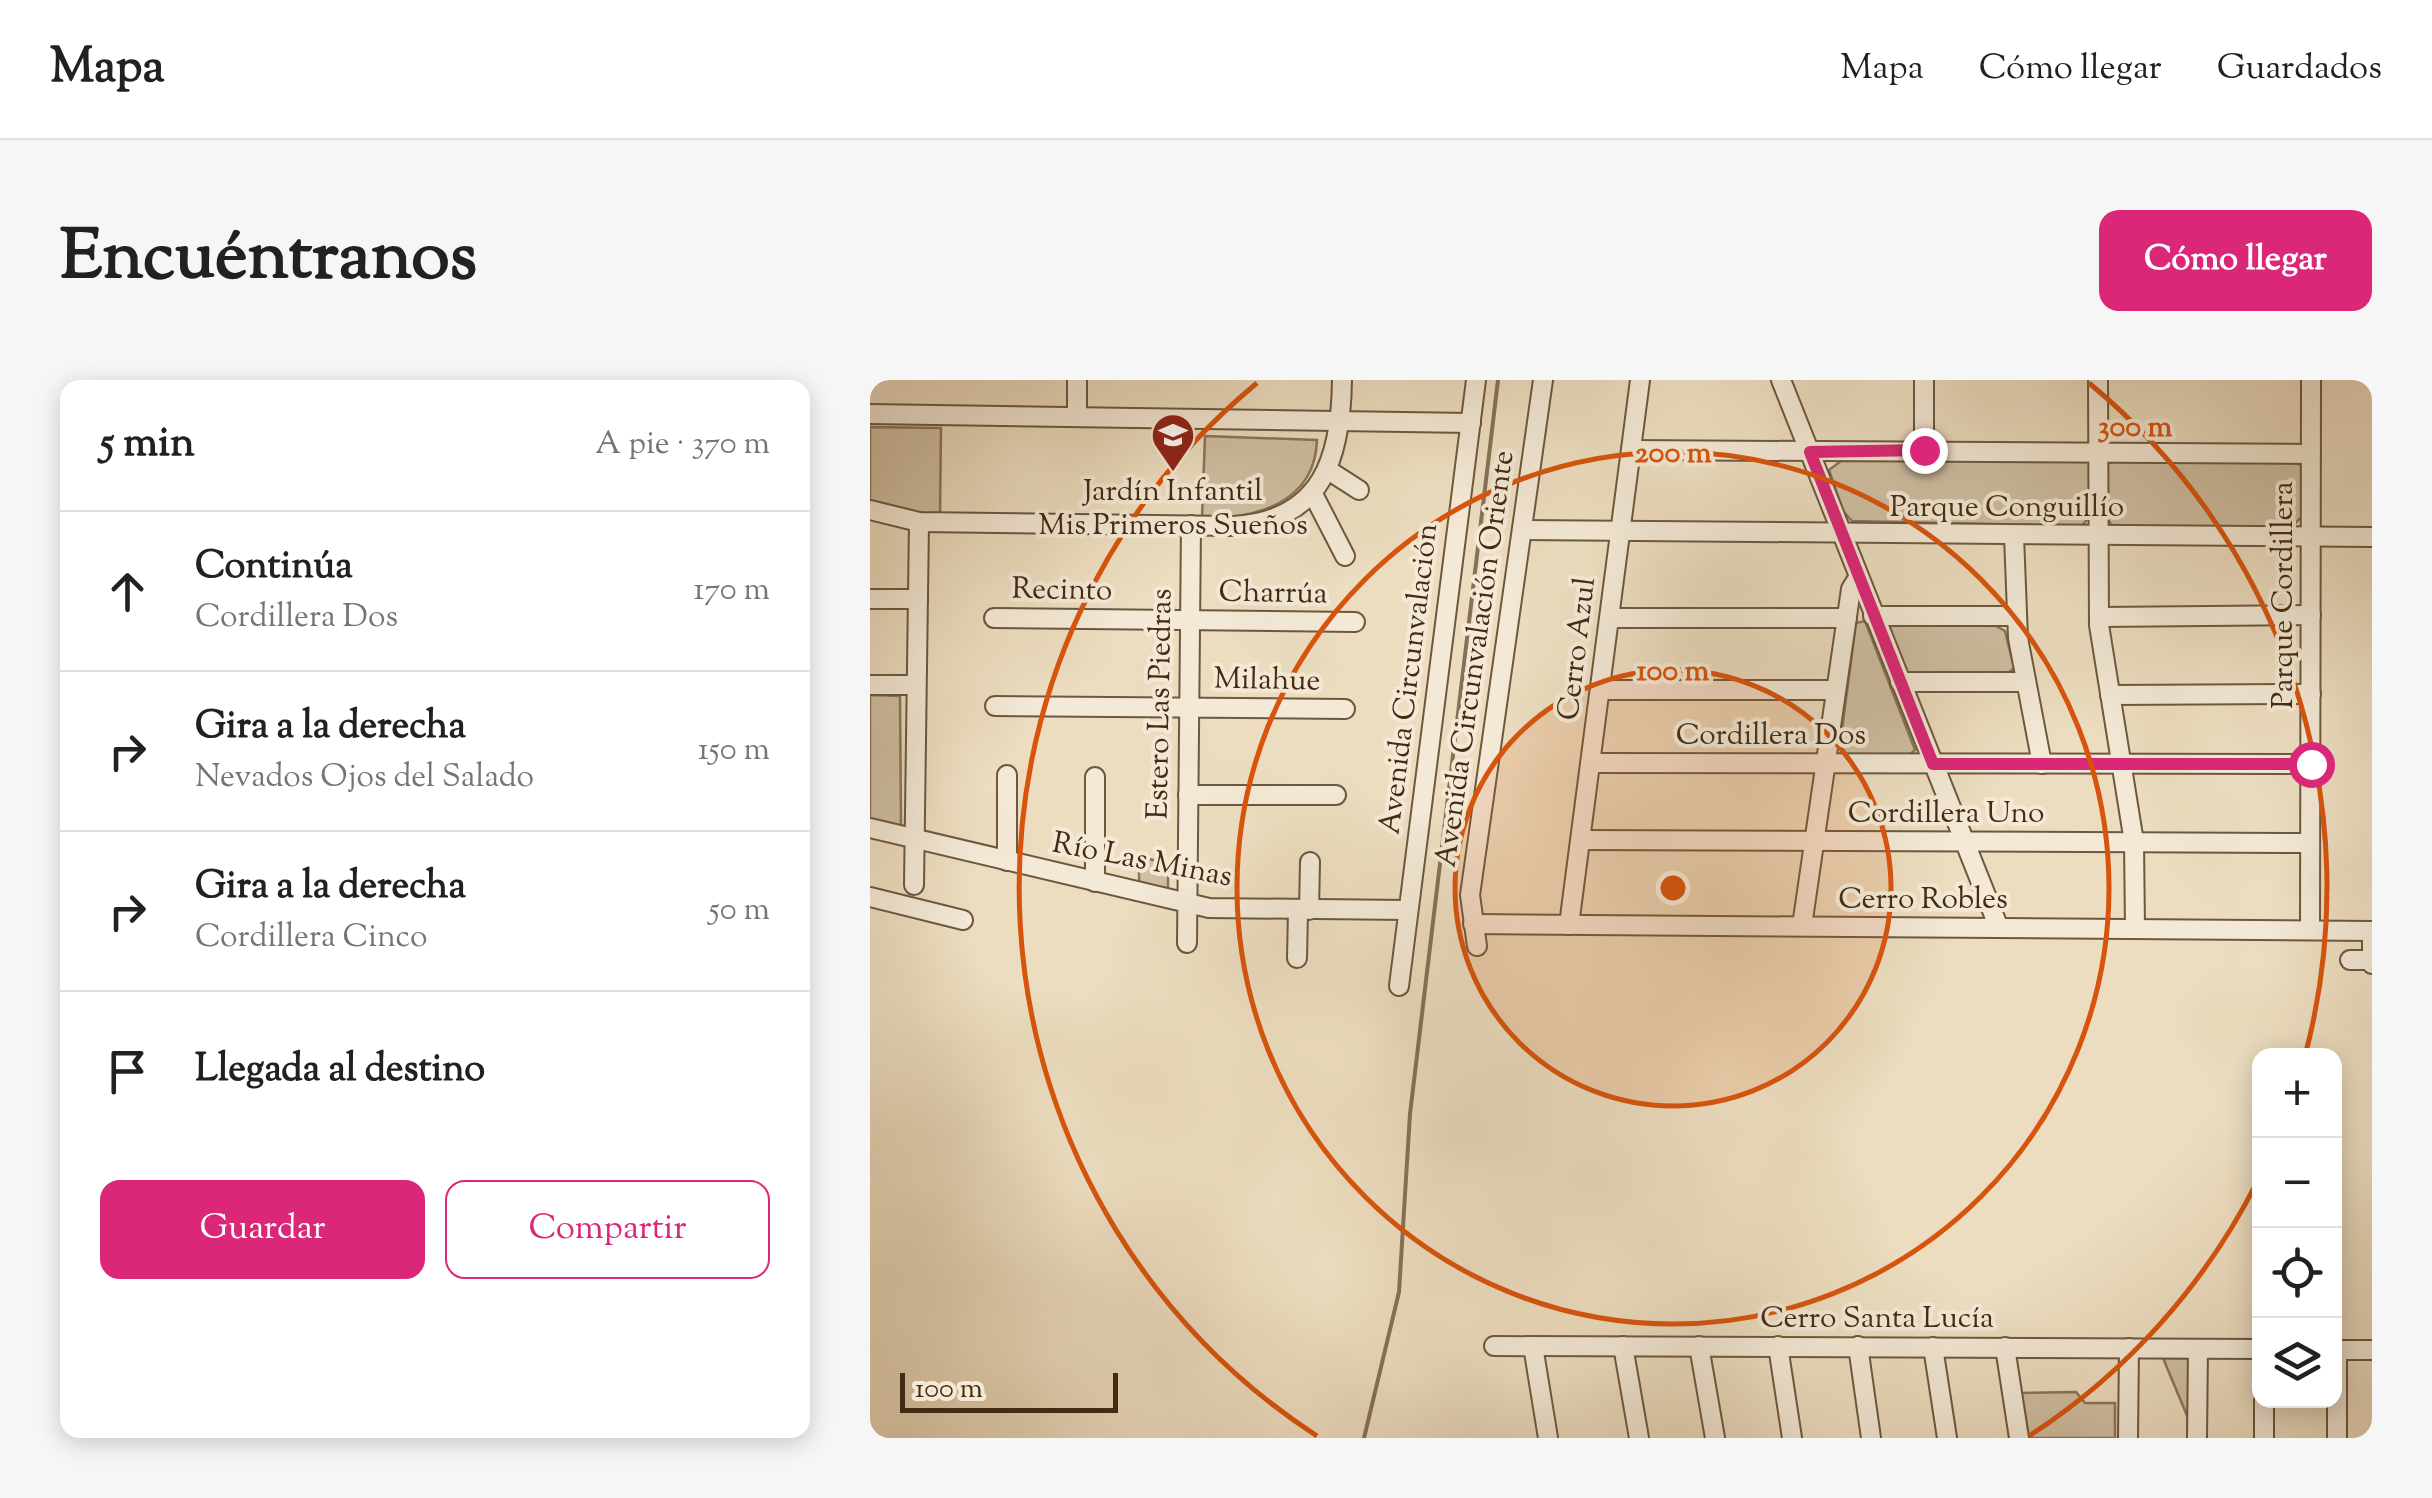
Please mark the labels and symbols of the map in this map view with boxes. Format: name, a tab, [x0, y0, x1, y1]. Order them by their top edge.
text: 300 m	[2098, 407, 2173, 450]
school or university icon: Jardín Infantil Mis Primeros Sueños	[1150, 412, 1196, 473]
route end	[1902, 428, 1948, 474]
text: 200 m	[1635, 433, 1712, 476]
street label: Avenida Circunvalación Oriente	[1425, 448, 1527, 870]
place label: Jardín Infantil Mis Primeros Sueños	[1038, 471, 1308, 548]
street label: Parque Cordillera	[2263, 481, 2306, 709]
street label: Parque Conguillío	[1890, 487, 2124, 530]
street label: Avenida Circunvalación	[1370, 521, 1450, 837]
street label: Recinto	[1011, 569, 1113, 613]
street label: Charrúa	[1218, 572, 1328, 616]
street label: Cerro Azul	[1548, 575, 1608, 723]
street label: Estero Las Piedras	[1137, 588, 1185, 820]
text: 100 m	[1637, 651, 1710, 694]
street label: Milahue	[1213, 659, 1321, 703]
street label: Cordillera Dos	[1676, 715, 1866, 758]
route start	[2289, 742, 2335, 788]
street label: Cordillera Uno	[1848, 793, 2044, 836]
street label: Río Las Minas	[1048, 823, 1236, 899]
centre of rings	[1655, 870, 1691, 906]
street label: Cerro Robles	[1838, 879, 2008, 922]
street label: Cerro Santa Lucía	[1760, 1298, 1994, 1341]
scale bar	[900, 1368, 1118, 1412]

